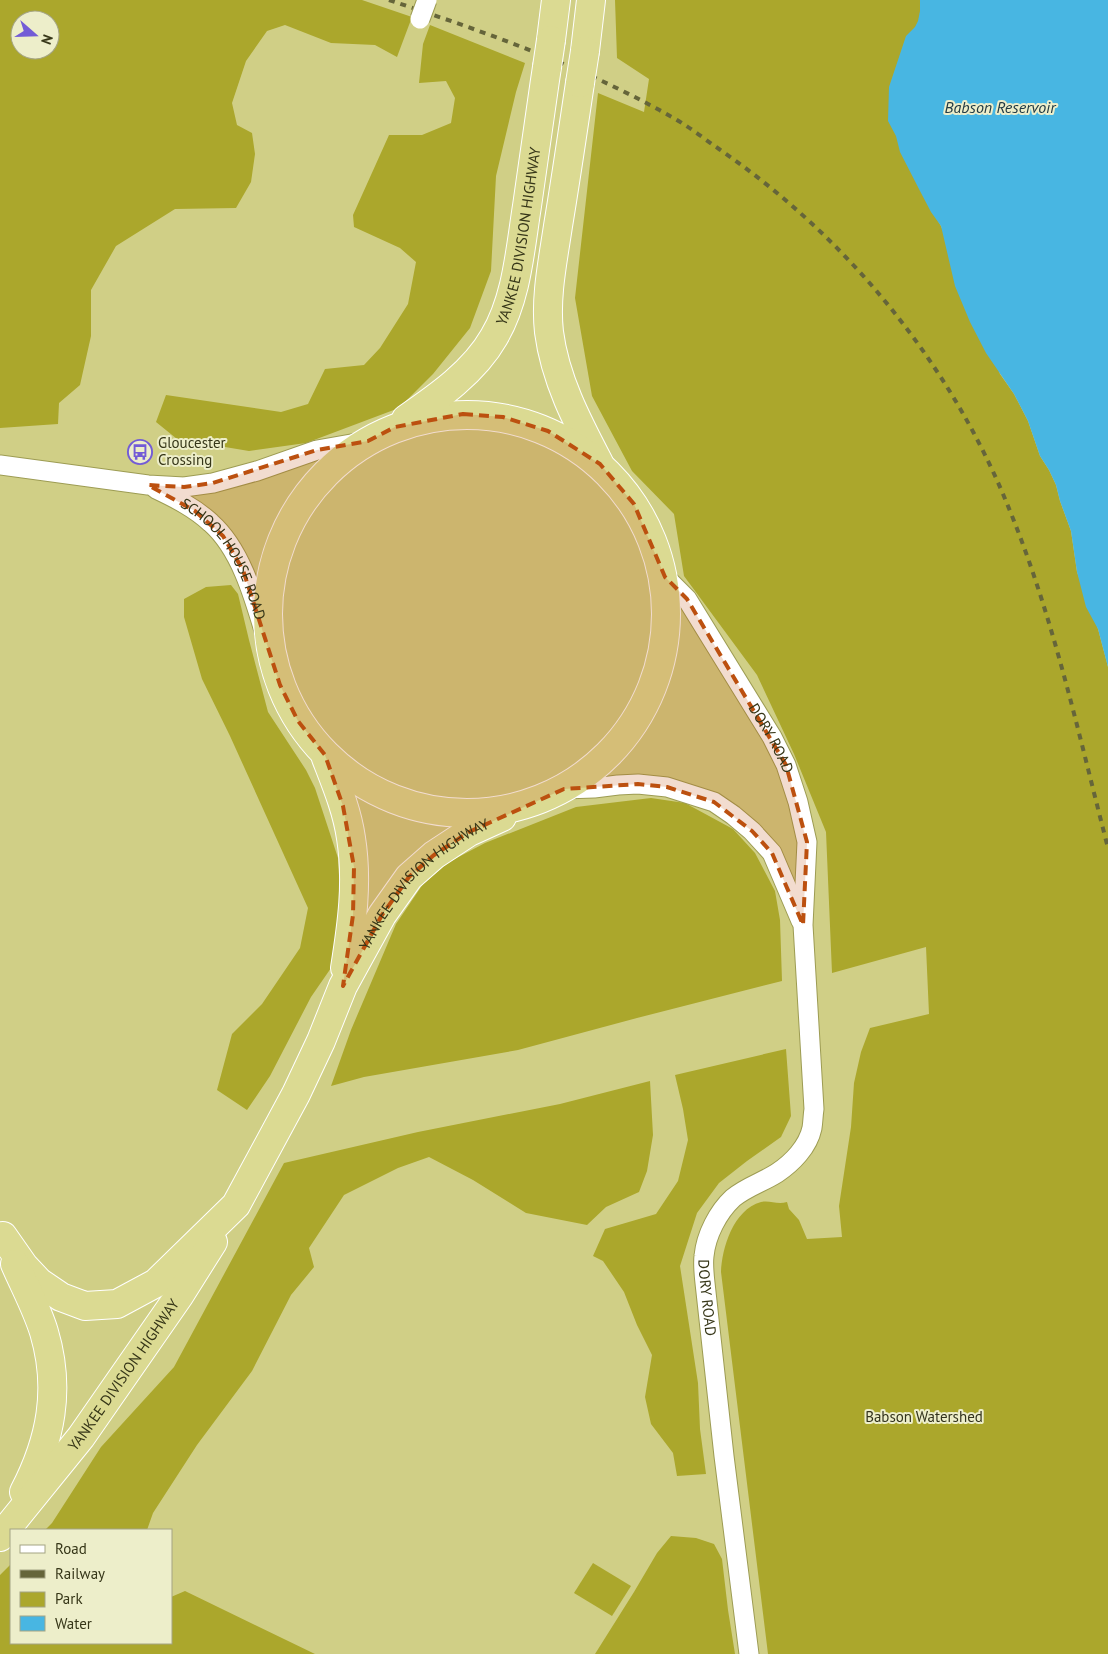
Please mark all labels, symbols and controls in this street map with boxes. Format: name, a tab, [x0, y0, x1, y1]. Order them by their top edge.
north arrow	[10, 10, 60, 60]
text: N	[37, 32, 57, 47]
water label: Babson Reservoir	[944, 97, 1057, 117]
street label: YANKEE DIVISION HIGHWAY	[491, 145, 544, 328]
place label: Gloucester Crossing	[158, 433, 226, 469]
bus stop icon: Gloucester Crossing	[127, 439, 153, 465]
street label: SCHOOL HOUSE ROAD	[178, 494, 270, 622]
street label: DORY ROAD	[745, 700, 798, 775]
street label: YANKEE DIVISION HIGHWAY	[355, 814, 492, 953]
street label: DORY ROAD	[695, 1259, 721, 1337]
street label: YANKEE DIVISION HIGHWAY	[64, 1295, 183, 1455]
park label: Babson Watershed	[865, 1407, 983, 1426]
legend	[10, 1529, 172, 1644]
text: Road	[55, 1539, 87, 1558]
text: Railway	[55, 1564, 105, 1583]
text: Park	[55, 1589, 83, 1608]
text: Water	[55, 1614, 92, 1633]

